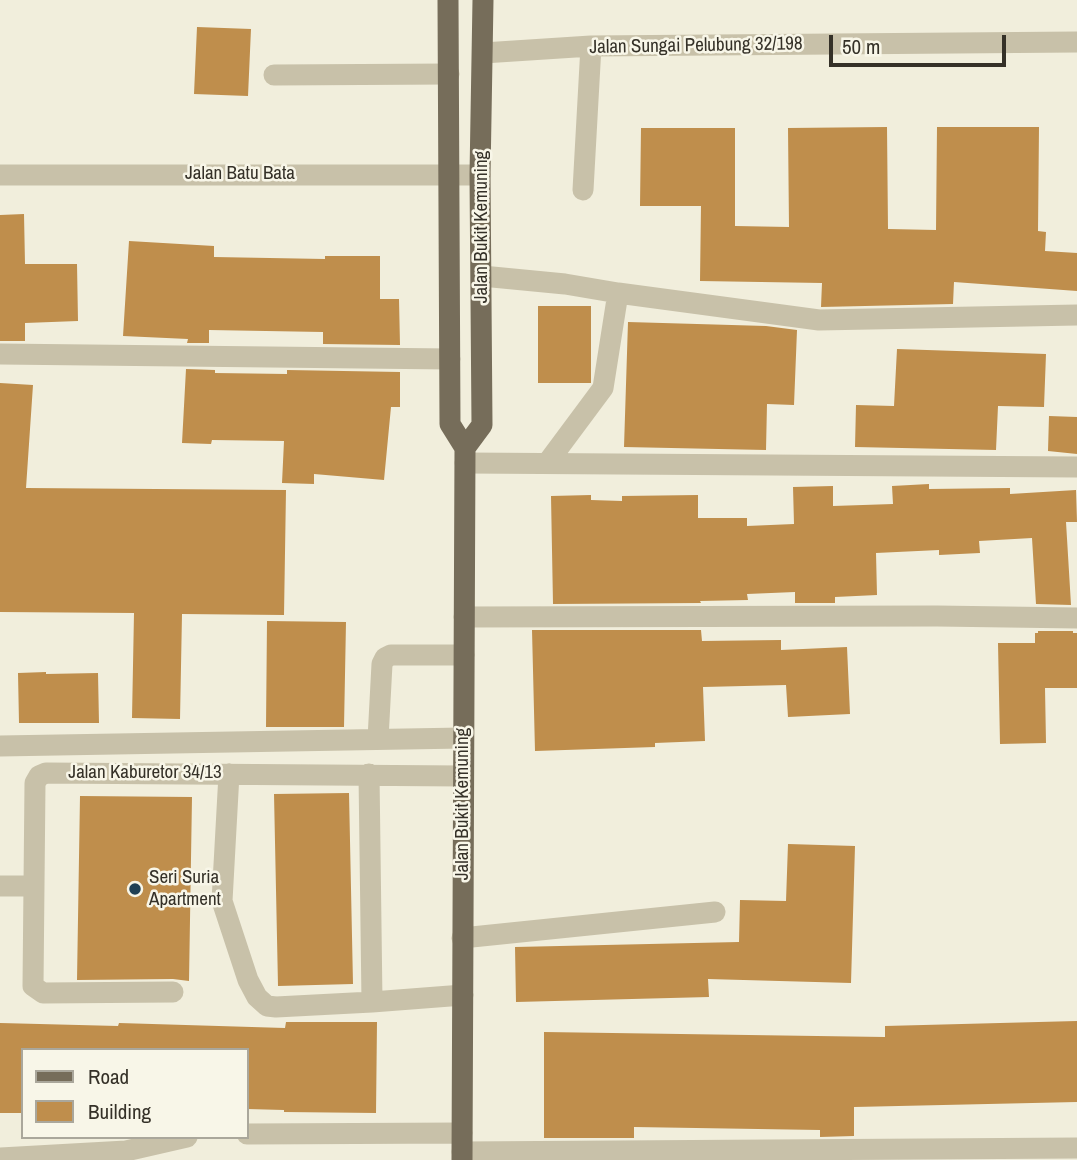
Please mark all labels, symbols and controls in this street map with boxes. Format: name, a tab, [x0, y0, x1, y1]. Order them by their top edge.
scale bar	[832, 21, 1009, 65]
text: 50 m	[842, 32, 880, 61]
street label: Jalan Sungai Pelubung 32/198	[589, 33, 803, 59]
street label: Jalan Bukit Kemuning	[471, 151, 493, 303]
street label: Jalan Batu Bata	[185, 163, 295, 185]
street label: Jalan Bukit Kemuning	[452, 728, 474, 880]
street label: Jalan Kaburetor 34/13	[68, 762, 222, 784]
place label: Seri Suria Apartment	[149, 867, 221, 911]
marker: Seri Suria Apartment	[127, 881, 143, 897]
legend	[21, 1048, 248, 1139]
text: Road	[88, 1062, 129, 1091]
text: Building	[88, 1097, 151, 1126]

